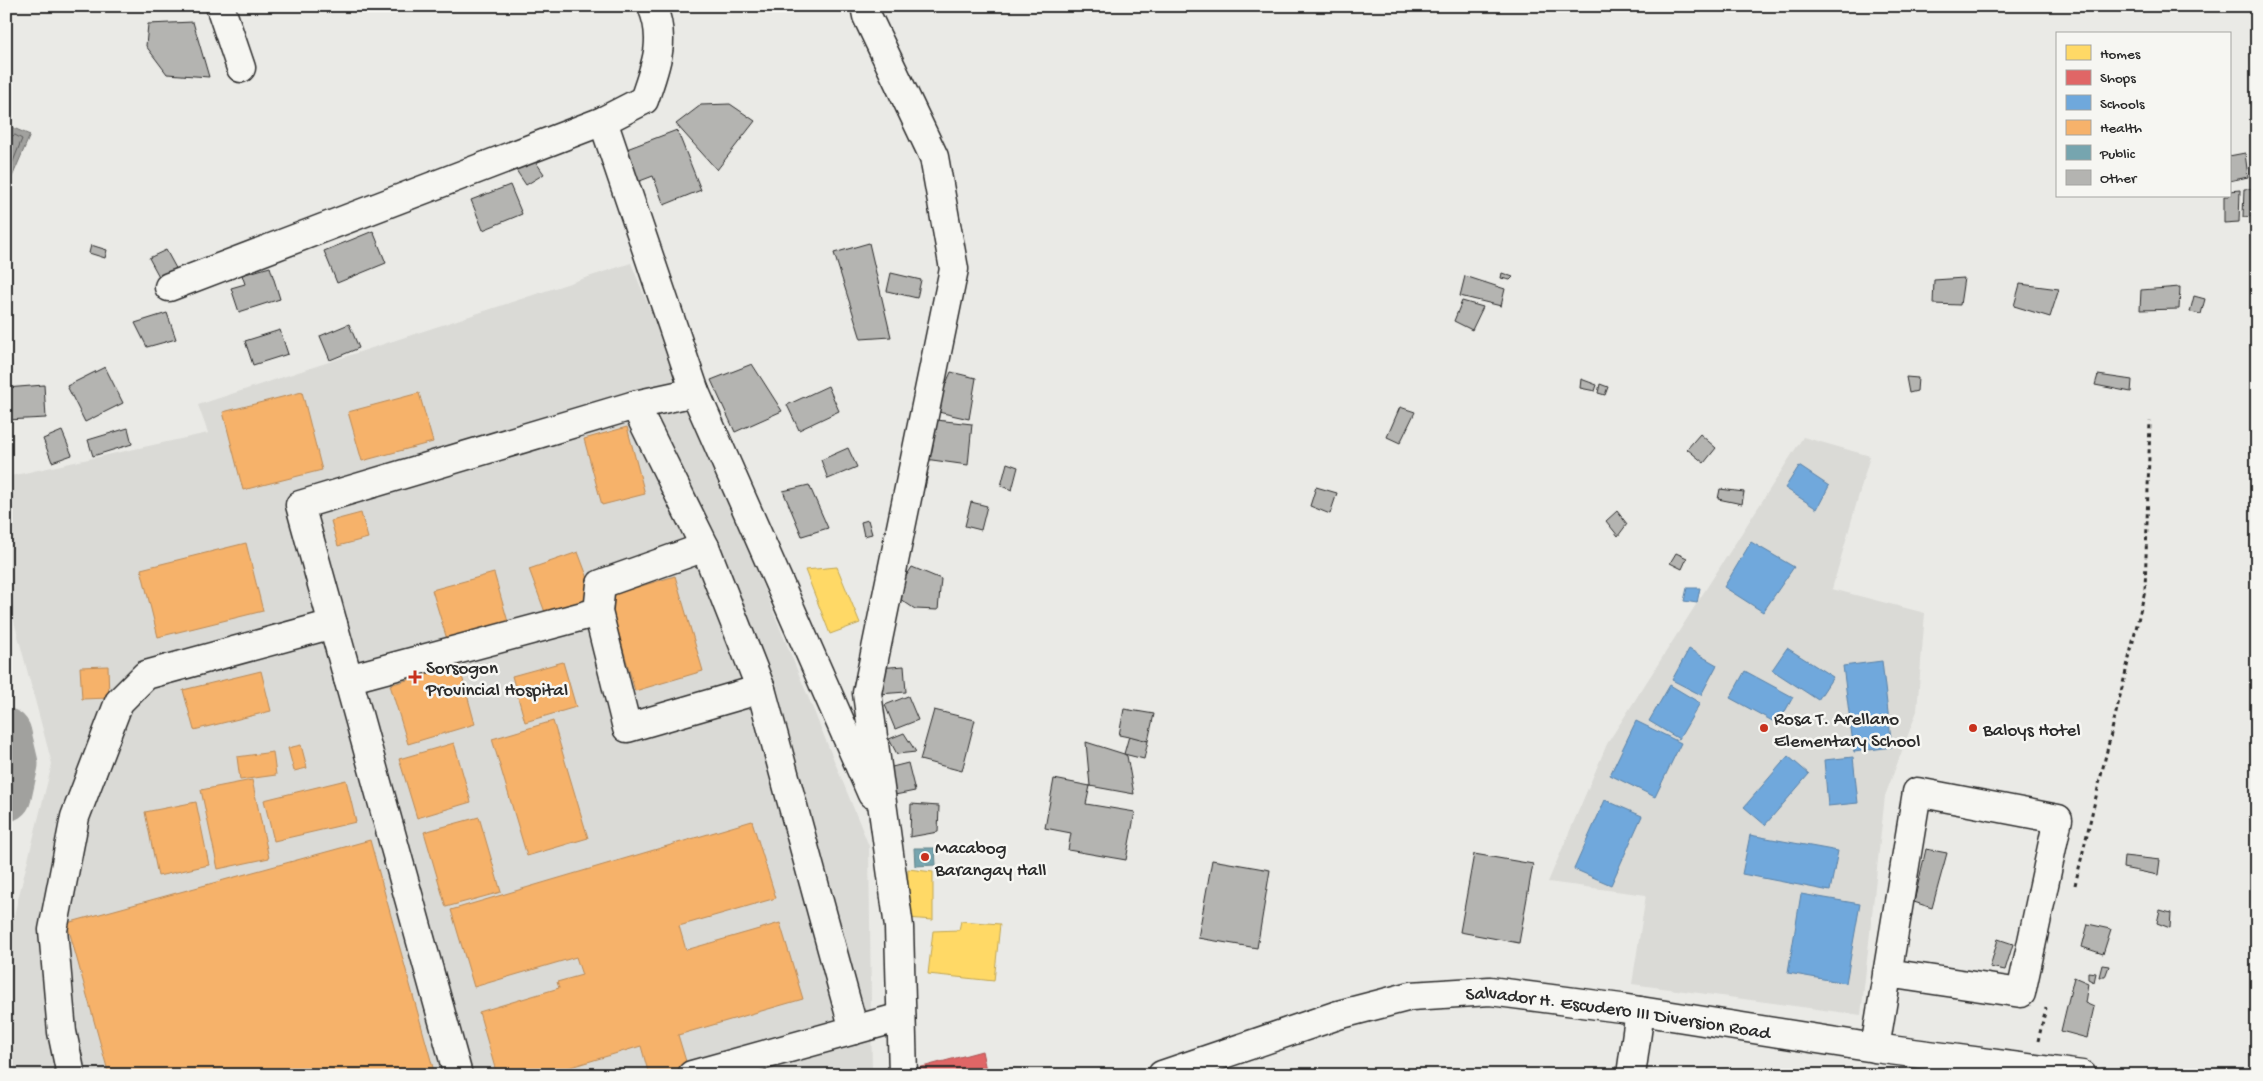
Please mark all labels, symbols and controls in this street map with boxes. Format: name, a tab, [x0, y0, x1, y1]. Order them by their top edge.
legend	[2056, 32, 2230, 198]
text: Homes	[2100, 46, 2141, 64]
text: Shops	[2100, 70, 2136, 88]
text: Schools	[2100, 96, 2145, 114]
text: Health	[2100, 120, 2142, 138]
text: Public	[2099, 146, 2136, 164]
text: Other	[2100, 170, 2138, 188]
place label: Sorsogon Provincial Hospital	[425, 658, 568, 703]
marker: Sorsogon Provincial Hospital	[408, 670, 422, 684]
place label: Rosa T. Arellano Elementary School	[1774, 709, 1920, 754]
place label: Baloys Hotel	[1982, 720, 2081, 743]
marker: Rosa T. Arellano Elementary School	[1758, 722, 1770, 734]
marker: Baloys Hotel	[1967, 722, 1979, 734]
place label: Macabog Barangay Hall	[934, 838, 1047, 883]
marker: Macabog Barangay Hall	[919, 851, 931, 863]
street label: Salvador H. Escudero III Diversion Road	[1465, 983, 1774, 1047]

